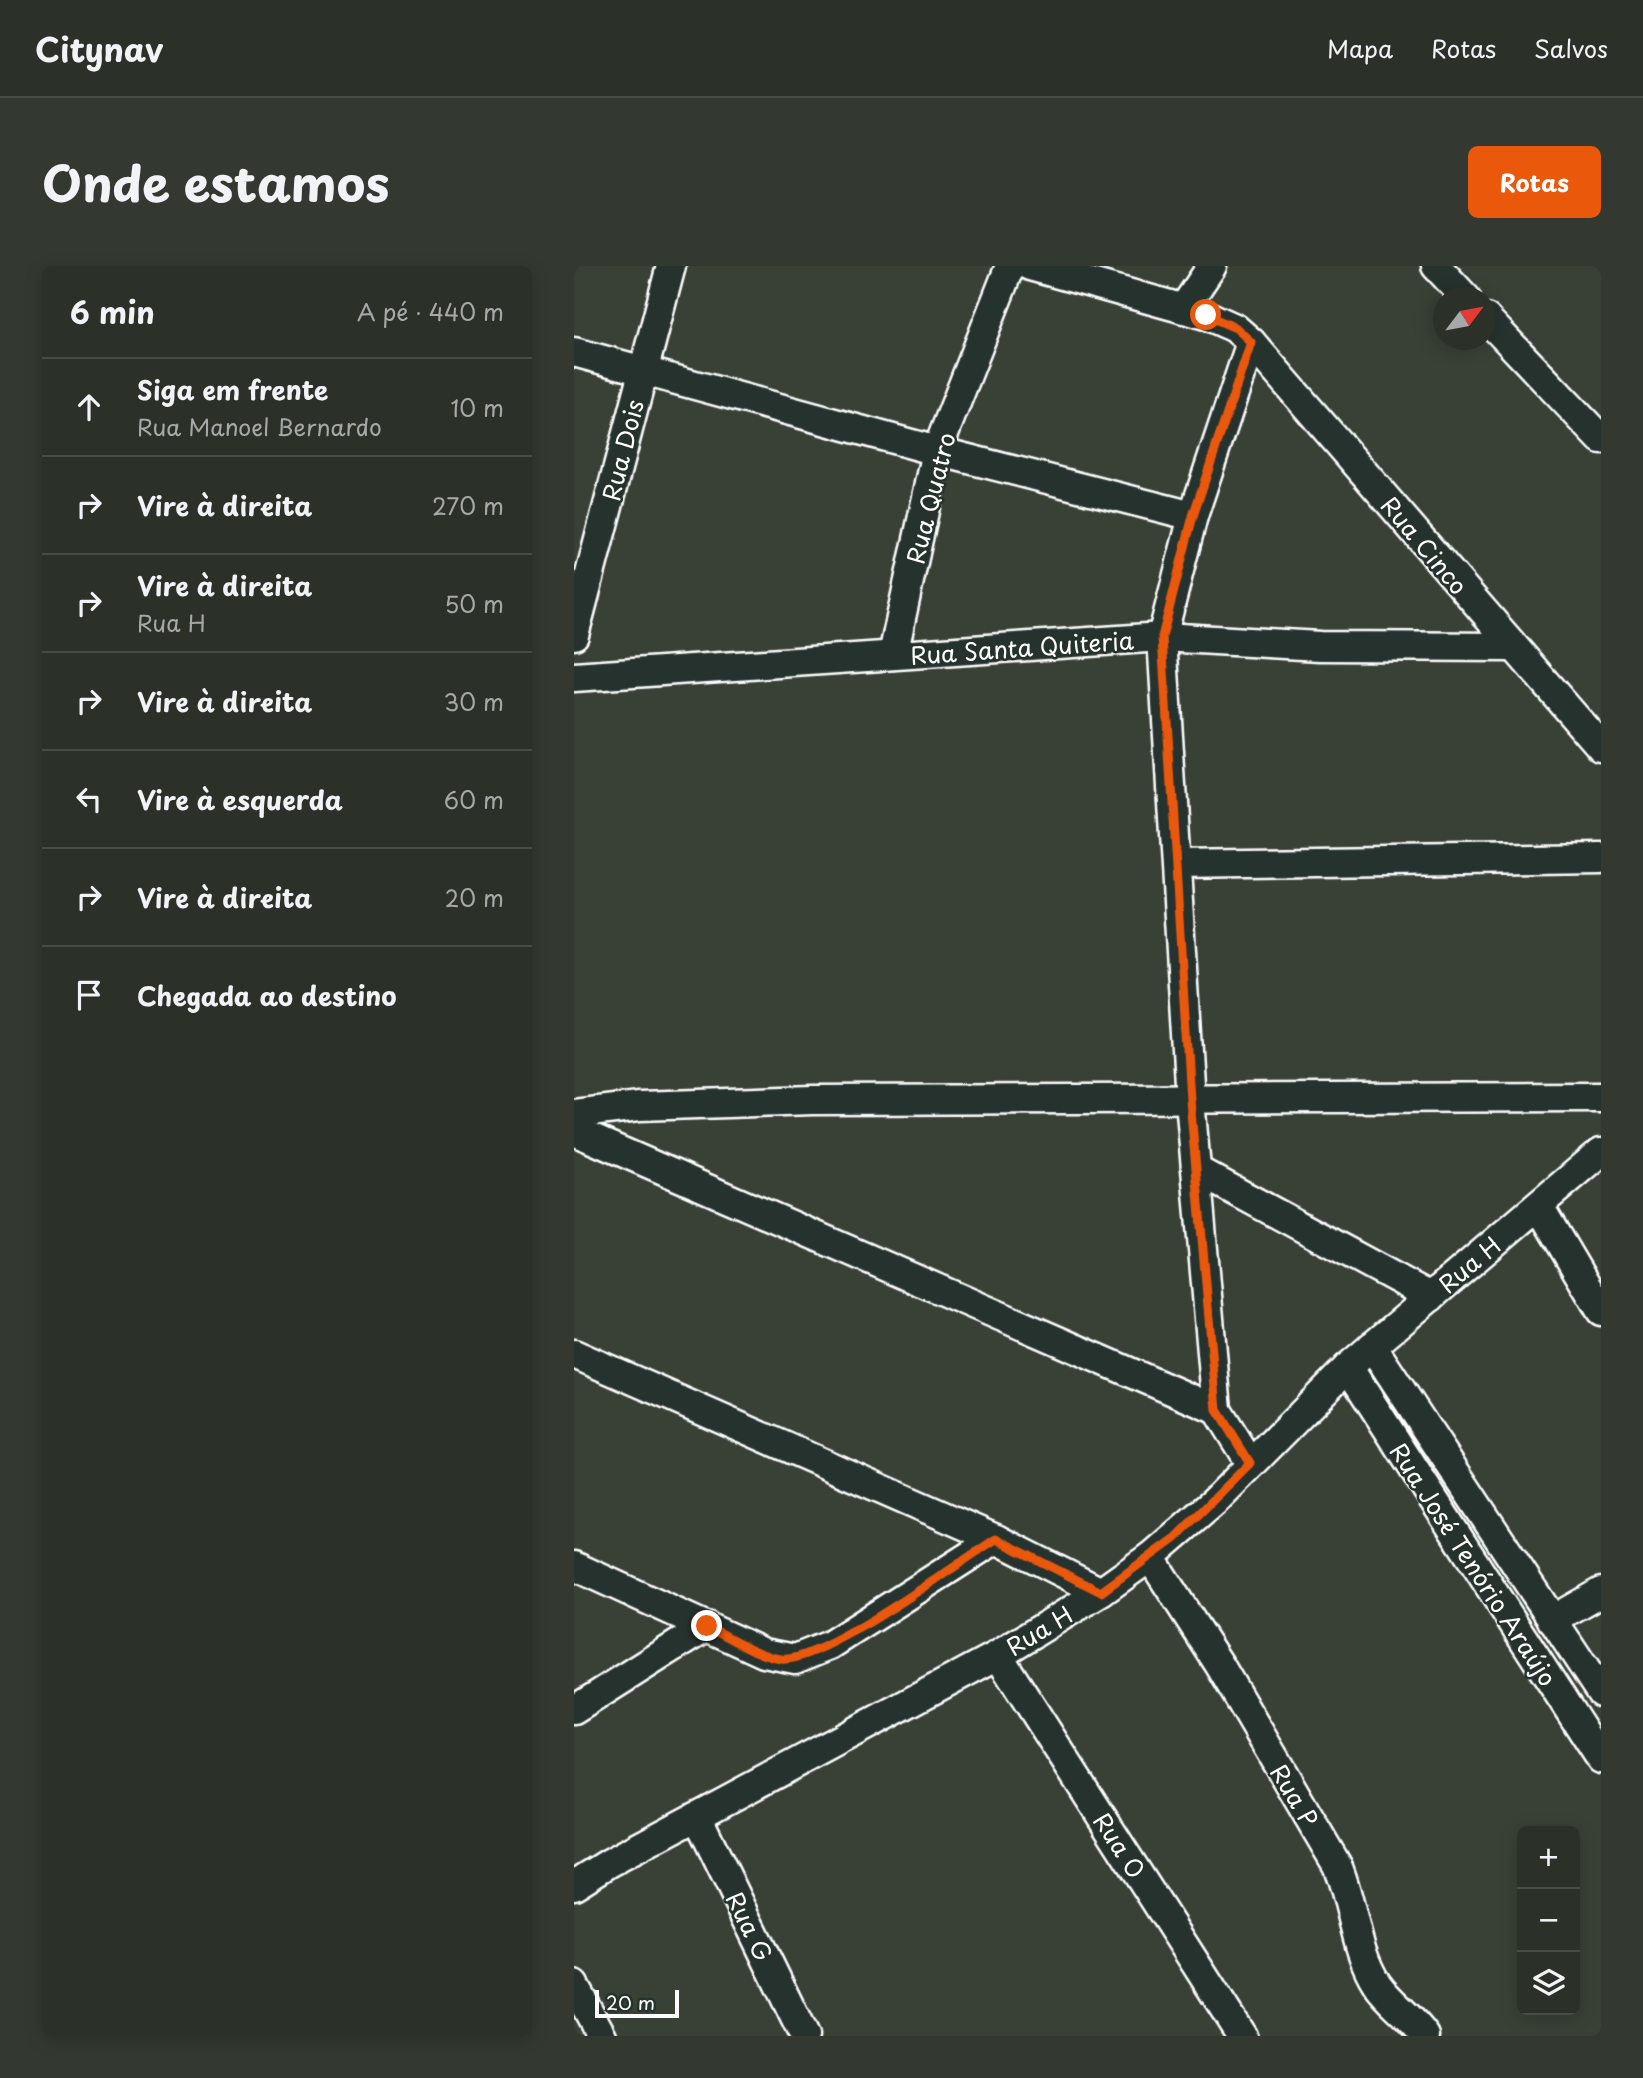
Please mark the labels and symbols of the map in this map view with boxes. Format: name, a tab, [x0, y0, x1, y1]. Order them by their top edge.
north arrow	[1433, 287, 1496, 350]
route start	[1190, 299, 1221, 330]
street label: Rua Dois	[592, 396, 652, 504]
street label: Rua Quatro	[896, 428, 964, 568]
street label: Rua Cinco	[1373, 488, 1477, 602]
street label: Rua Santa Quiteria	[909, 621, 1135, 673]
street label: Rua H	[1430, 1227, 1508, 1301]
street label: Rua José Tenório Araújo	[1382, 1435, 1566, 1693]
street label: Rua H	[999, 1596, 1079, 1664]
route end	[691, 1610, 722, 1641]
street label: Rua P	[1262, 1757, 1328, 1833]
street label: Rua O	[1085, 1805, 1155, 1885]
street label: Rua G	[718, 1885, 782, 1967]
scale bar	[595, 1987, 679, 2019]

